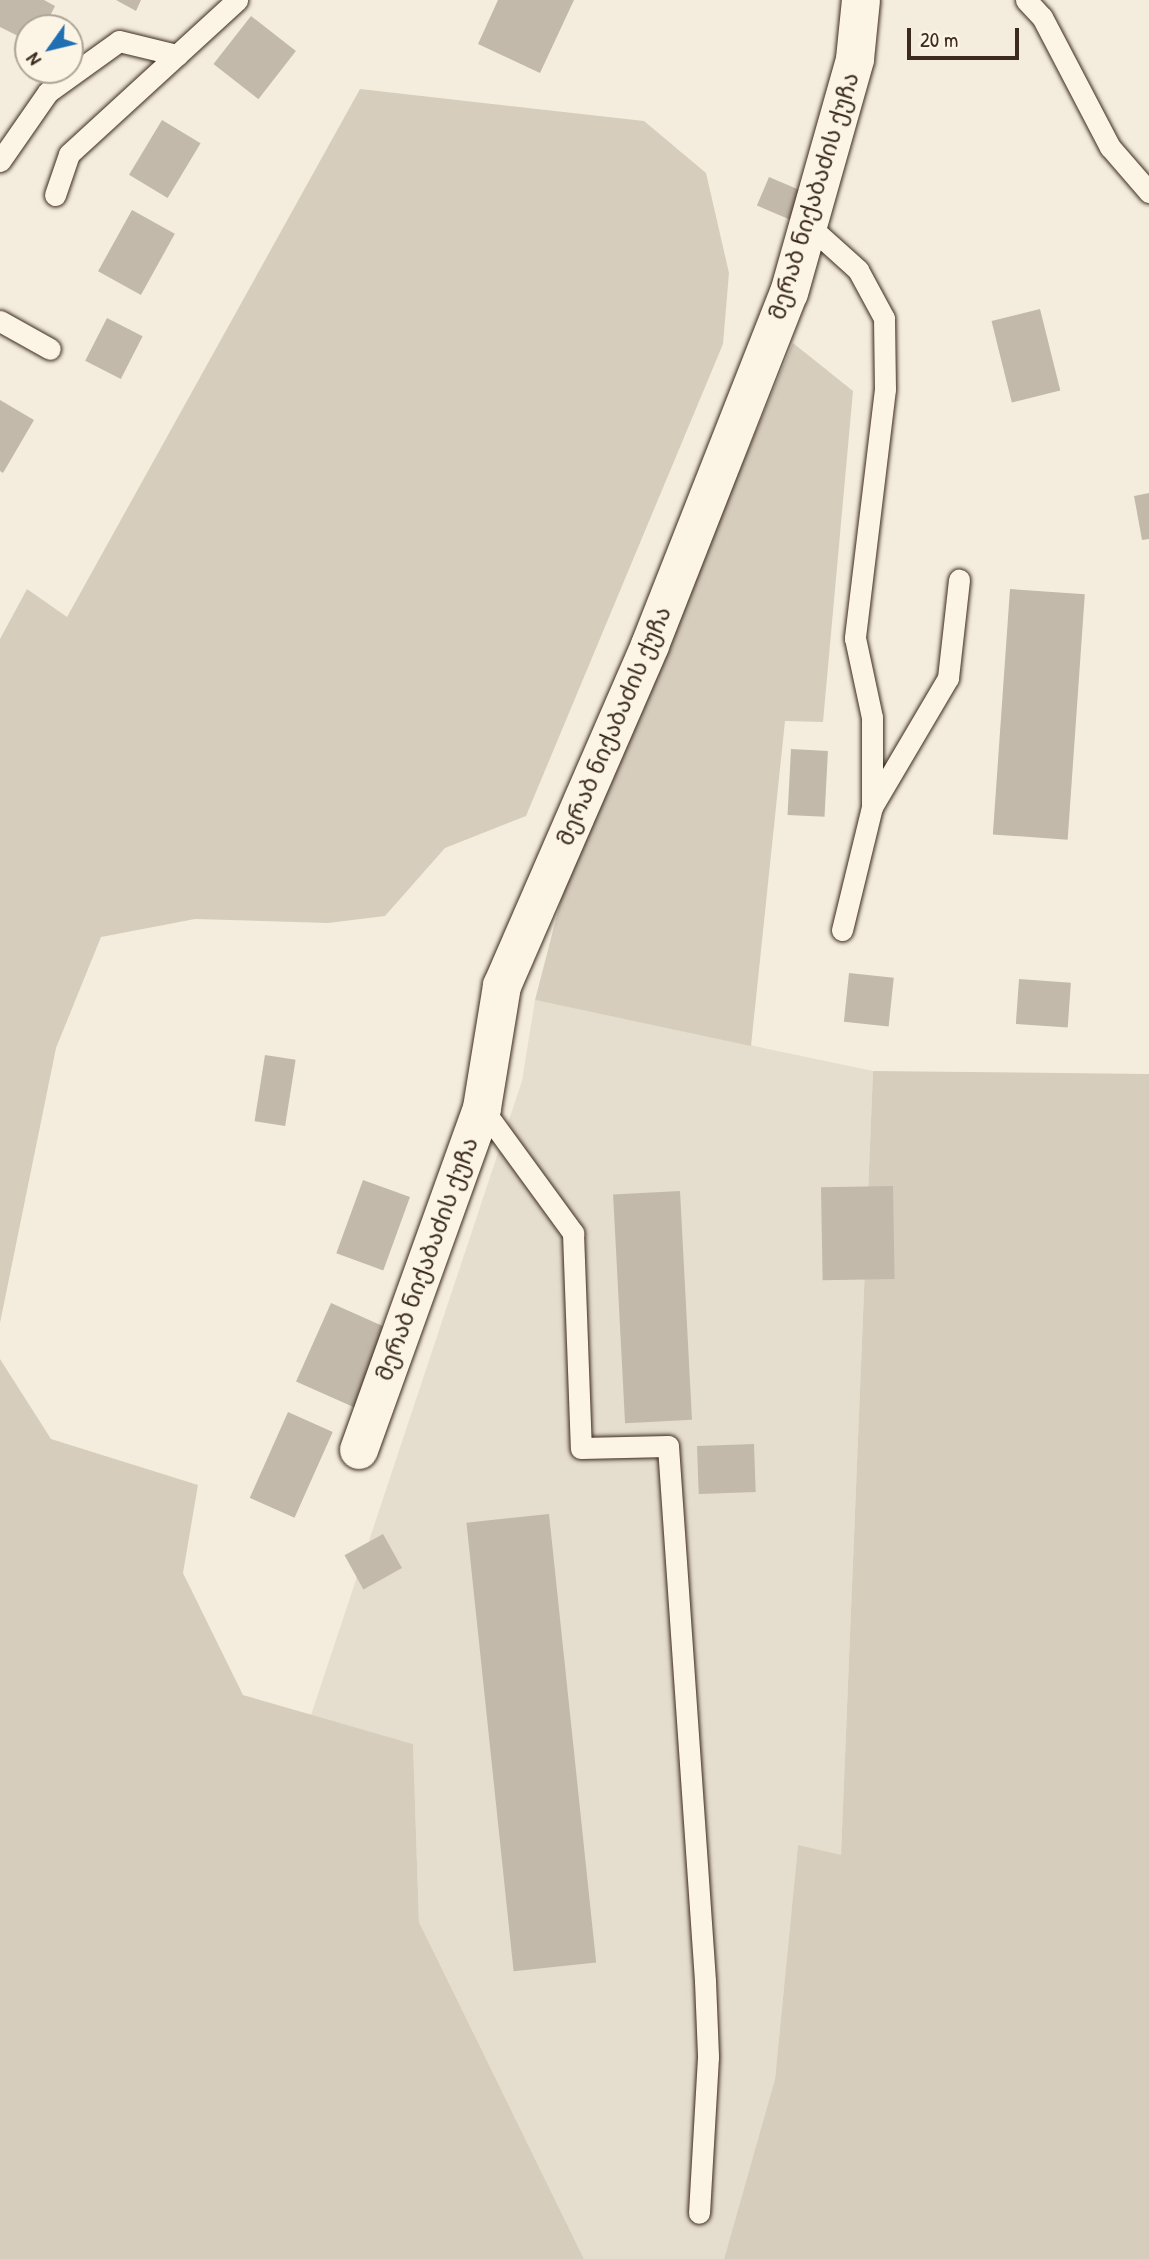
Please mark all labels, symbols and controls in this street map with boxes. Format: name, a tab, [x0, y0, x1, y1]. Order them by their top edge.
north arrow	[14, 14, 84, 84]
scale bar	[911, 14, 1023, 58]
text: 20 m	[920, 25, 958, 54]
text: N	[20, 48, 47, 71]
street label: მერაბ ნიქაბაძის ქუჩა	[763, 69, 865, 323]
street label: მერაბ ნიქაბაძის ქუჩა	[551, 602, 677, 850]
street label: მერაბ ნიქაბაძის ქუჩა	[370, 1134, 484, 1384]

